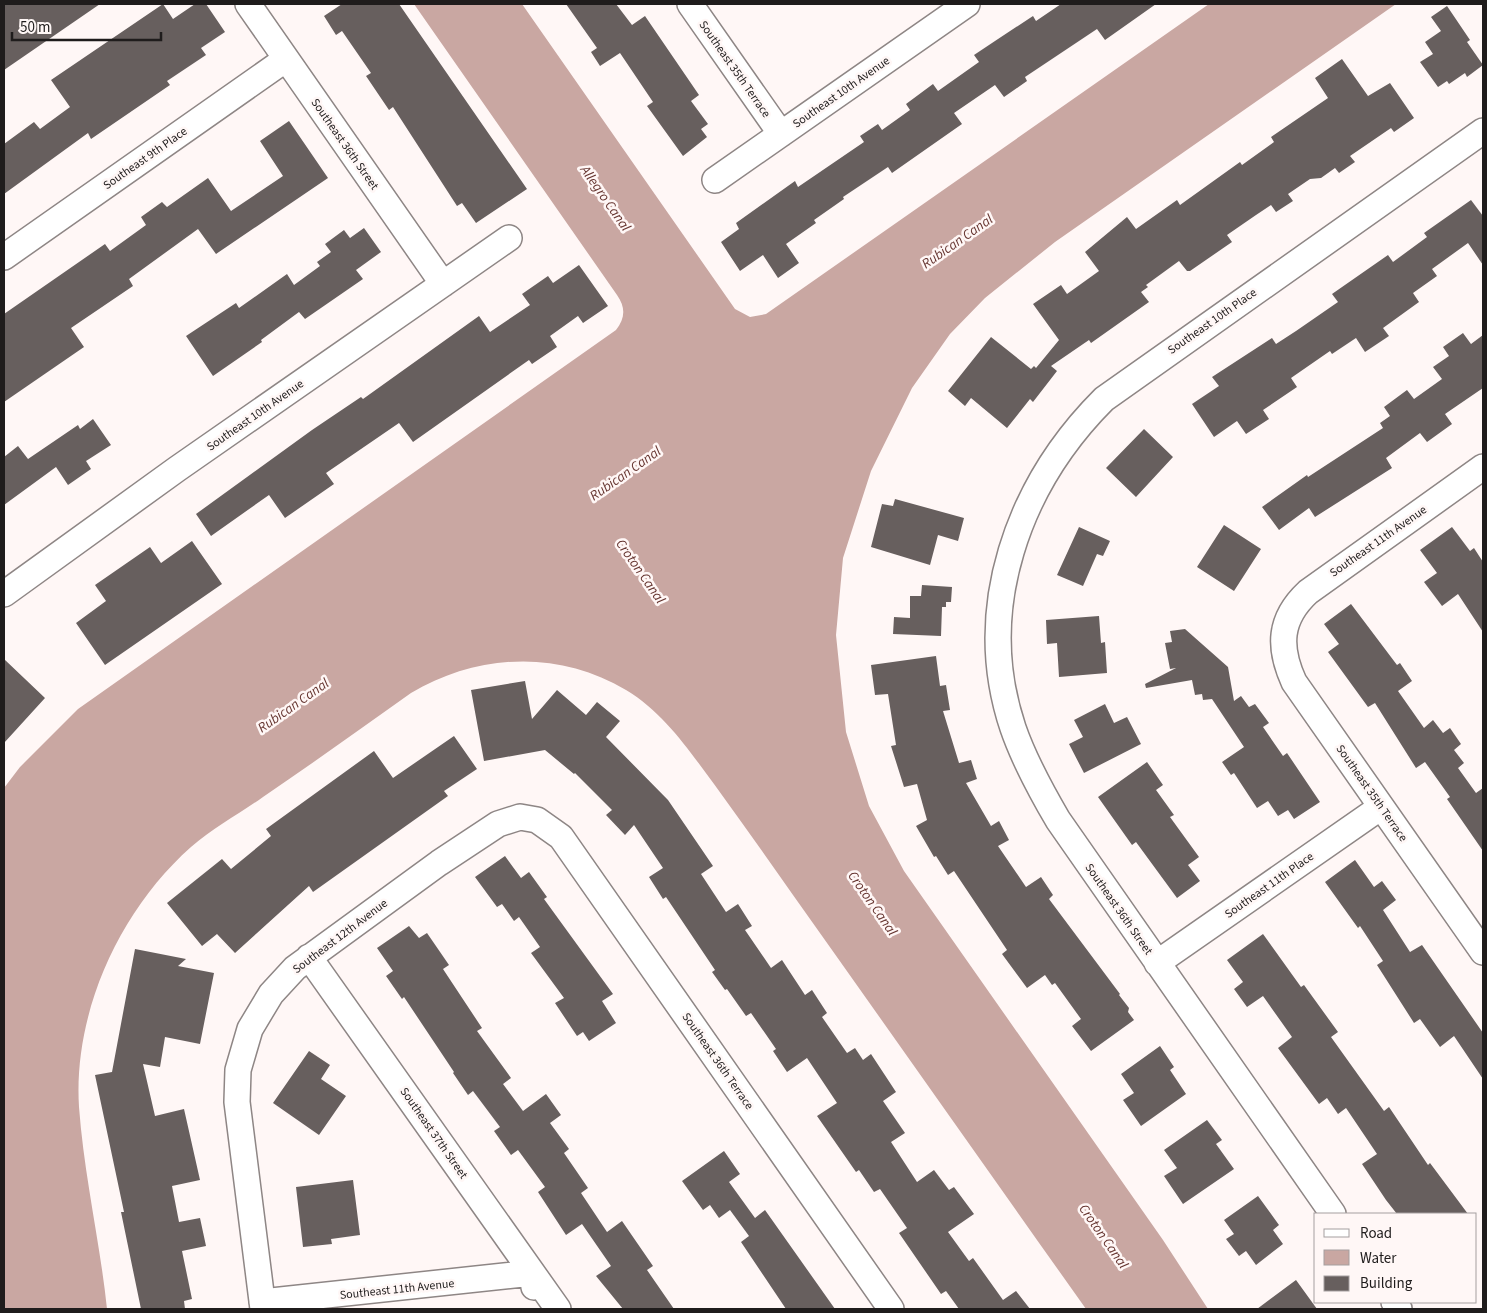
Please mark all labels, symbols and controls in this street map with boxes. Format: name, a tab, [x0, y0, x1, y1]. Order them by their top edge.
scale bar	[12, 10, 161, 42]
text: 50 m	[20, 17, 50, 38]
street label: Southeast 35th Terrace	[695, 17, 775, 121]
street label: Southeast 10th Avenue	[789, 52, 893, 132]
street label: Southeast 36th Street	[307, 95, 383, 193]
street label: Southeast 9th Place	[100, 123, 191, 194]
water label: Allegro Canal	[575, 161, 636, 236]
water label: Rubican Canal	[918, 210, 998, 274]
street label: Southeast 10th Place	[1164, 284, 1260, 359]
street label: Southeast 10th Avenue	[203, 375, 307, 455]
water label: Rubican Canal	[586, 442, 666, 506]
street label: Southeast 11th Avenue	[1326, 501, 1430, 581]
water label: Croton Canal	[611, 535, 670, 608]
water label: Rubican Canal	[254, 674, 334, 738]
street label: Southeast 35th Terrace	[1332, 741, 1412, 845]
street label: Southeast 11th Place	[1221, 848, 1317, 923]
street label: Southeast 36th Street	[1081, 860, 1157, 958]
water label: Croton Canal	[843, 867, 902, 940]
street label: Southeast 12th Avenue	[289, 895, 391, 978]
street label: Southeast 36th Terrace	[678, 1009, 758, 1113]
street label: Southeast 37th Street	[396, 1084, 472, 1182]
water label: Croton Canal	[1074, 1200, 1133, 1273]
legend	[1314, 1213, 1477, 1303]
text: Road	[1360, 1223, 1392, 1244]
text: Water	[1360, 1248, 1397, 1269]
text: Building	[1360, 1273, 1413, 1294]
street label: Southeast 11th Avenue	[339, 1275, 455, 1304]

